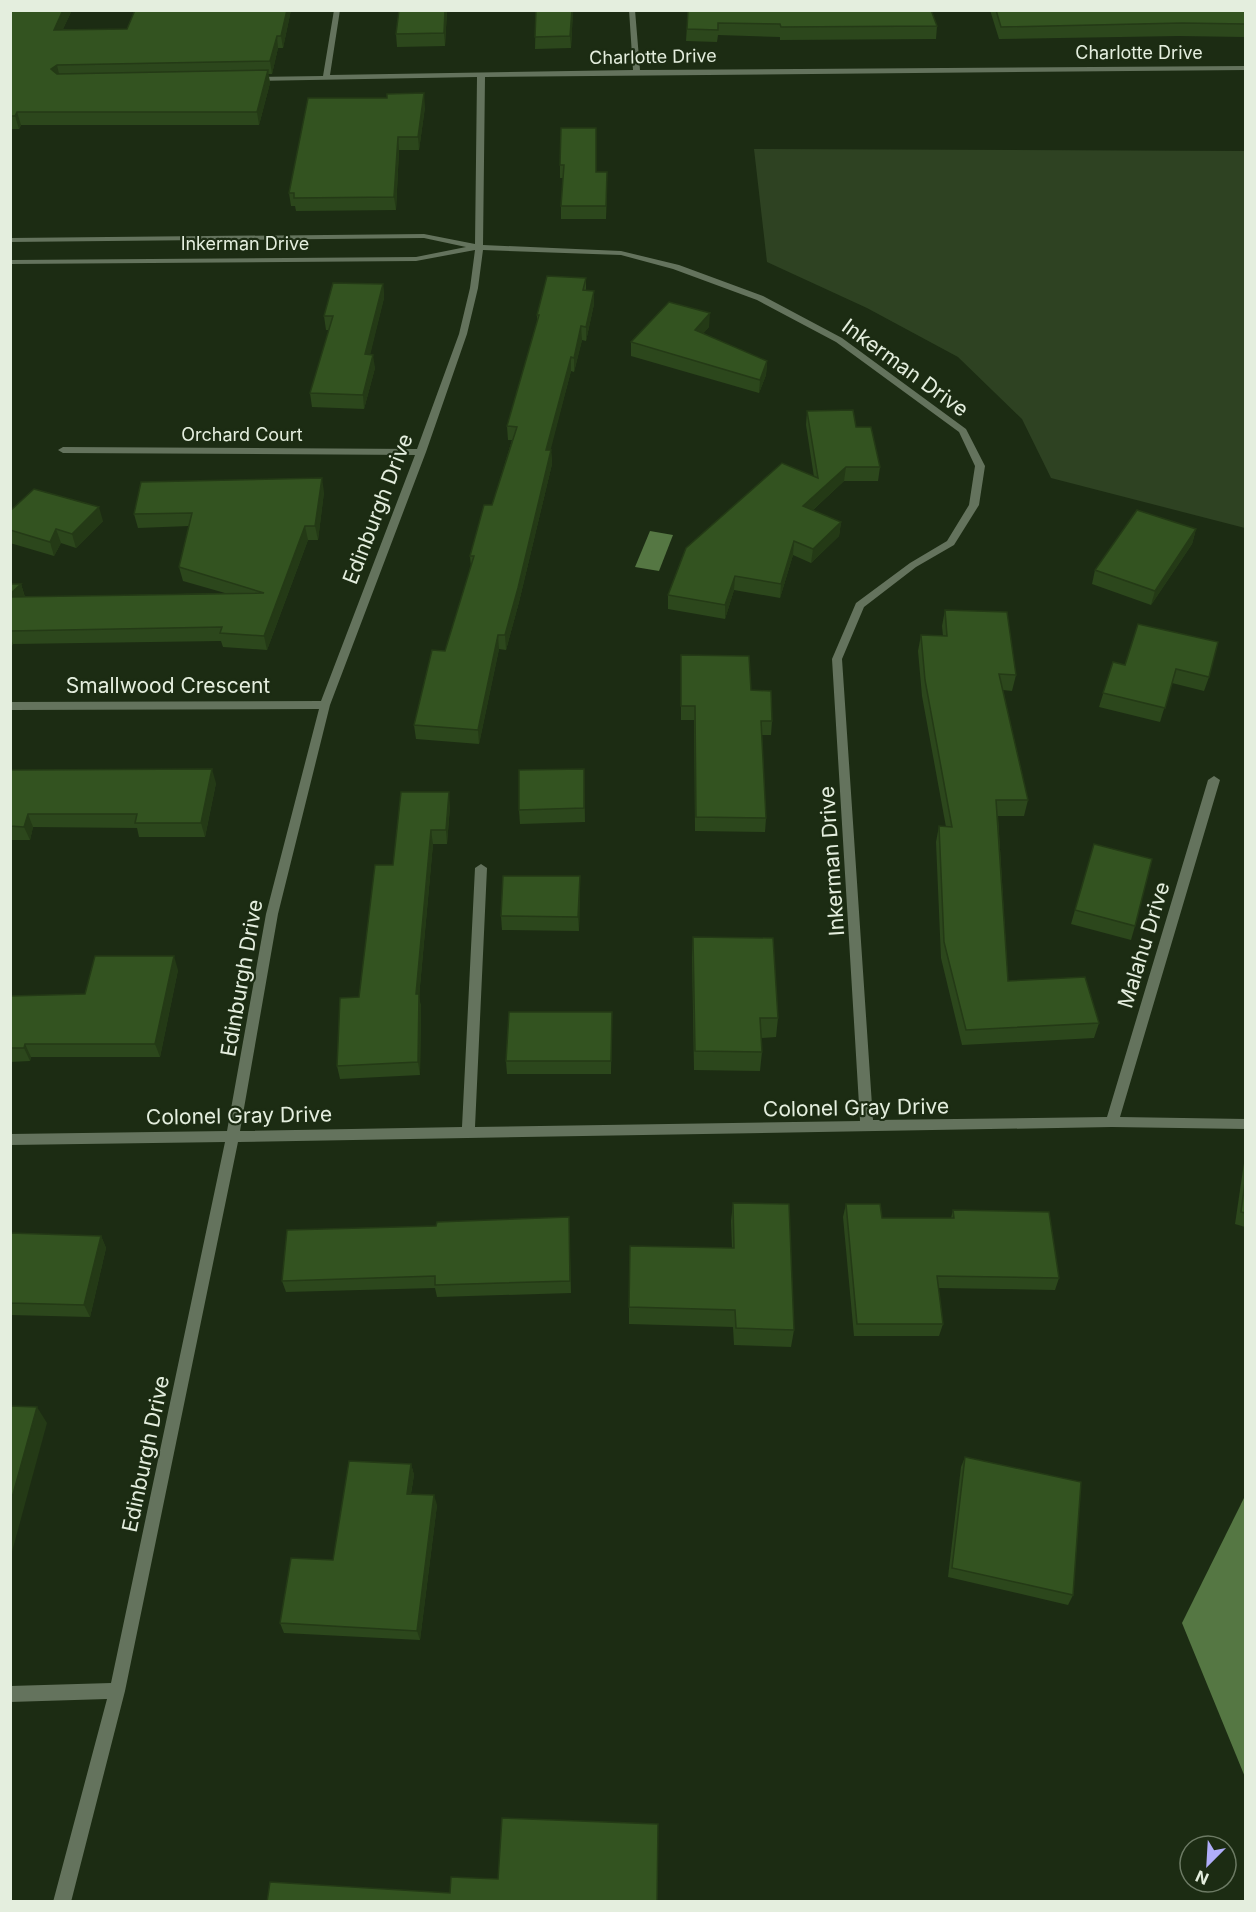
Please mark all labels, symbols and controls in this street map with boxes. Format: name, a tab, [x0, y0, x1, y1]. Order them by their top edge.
street label: Charlotte Drive	[1075, 42, 1203, 63]
street label: Charlotte Drive	[589, 45, 717, 68]
street label: Inkerman Drive	[181, 233, 309, 254]
street label: Inkerman Drive	[837, 313, 973, 422]
street label: Orchard Court	[181, 424, 303, 445]
street label: Edinburgh Drive	[337, 430, 418, 588]
street label: Smallwood Crescent	[66, 673, 270, 698]
street label: Inkerman Drive	[814, 785, 849, 937]
street label: Malahu Drive	[1112, 879, 1175, 1011]
street label: Edinburgh Drive	[215, 897, 268, 1058]
street label: Colonel Gray Drive	[763, 1093, 949, 1122]
street label: Colonel Gray Drive	[146, 1101, 332, 1130]
street label: Edinburgh Drive	[117, 1373, 174, 1534]
north arrow	[1178, 1834, 1238, 1894]
text: N	[1192, 1866, 1212, 1889]

